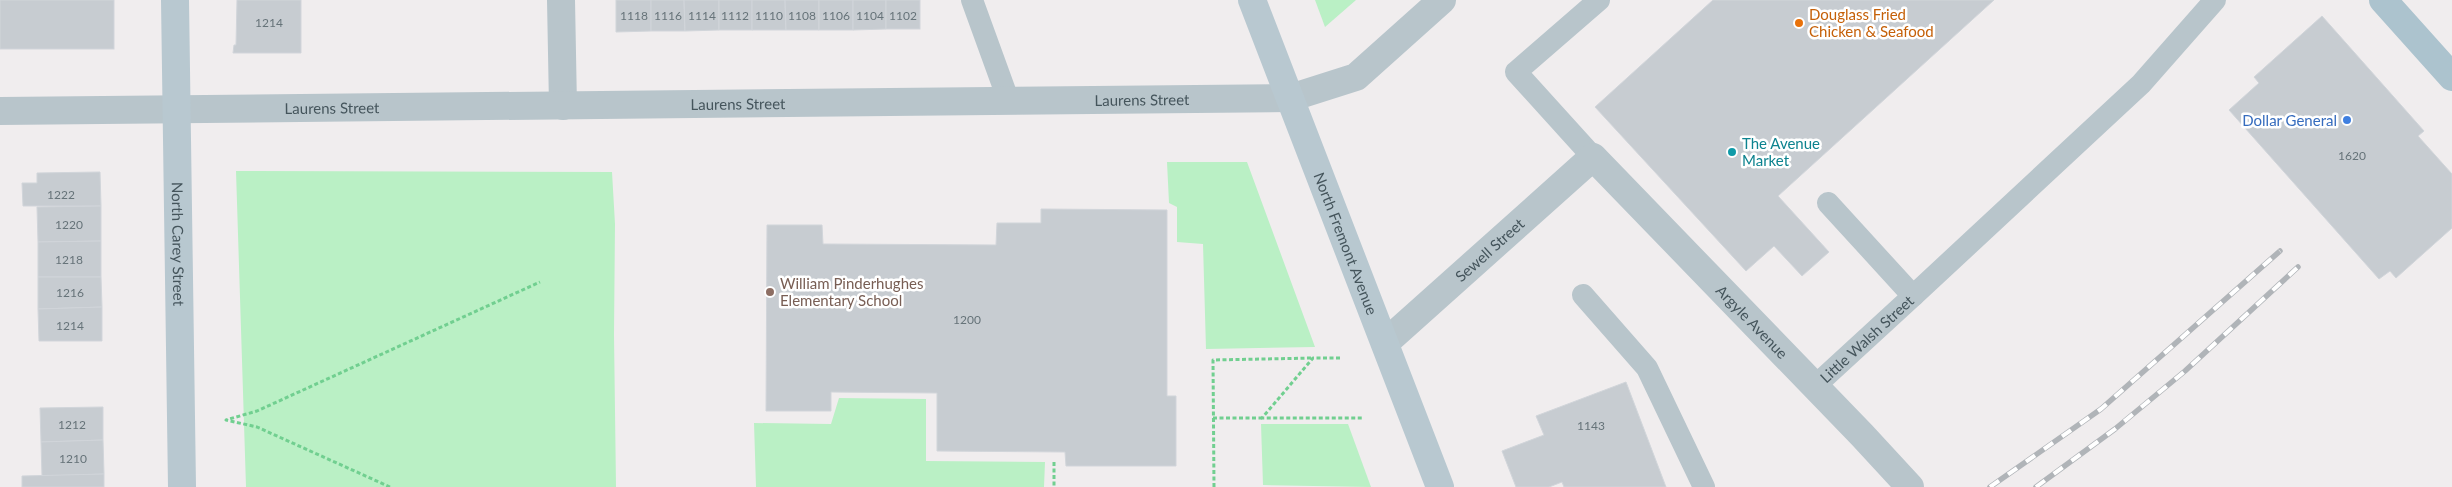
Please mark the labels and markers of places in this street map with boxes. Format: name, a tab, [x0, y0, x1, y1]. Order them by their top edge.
place label: Douglass Fried Chicken & Seafood	[1809, 5, 1934, 40]
marker: Douglass Fried Chicken & Seafood	[1793, 17, 1805, 29]
place label: Dollar General	[2242, 111, 2337, 129]
marker: Dollar General	[2341, 114, 2353, 126]
place label: The Avenue Market	[1742, 134, 1820, 169]
marker: The Avenue Market	[1726, 146, 1738, 158]
place label: William Pinderhughes Elementary School	[780, 274, 923, 309]
marker: William Pinderhughes Elementary School	[764, 286, 776, 298]

